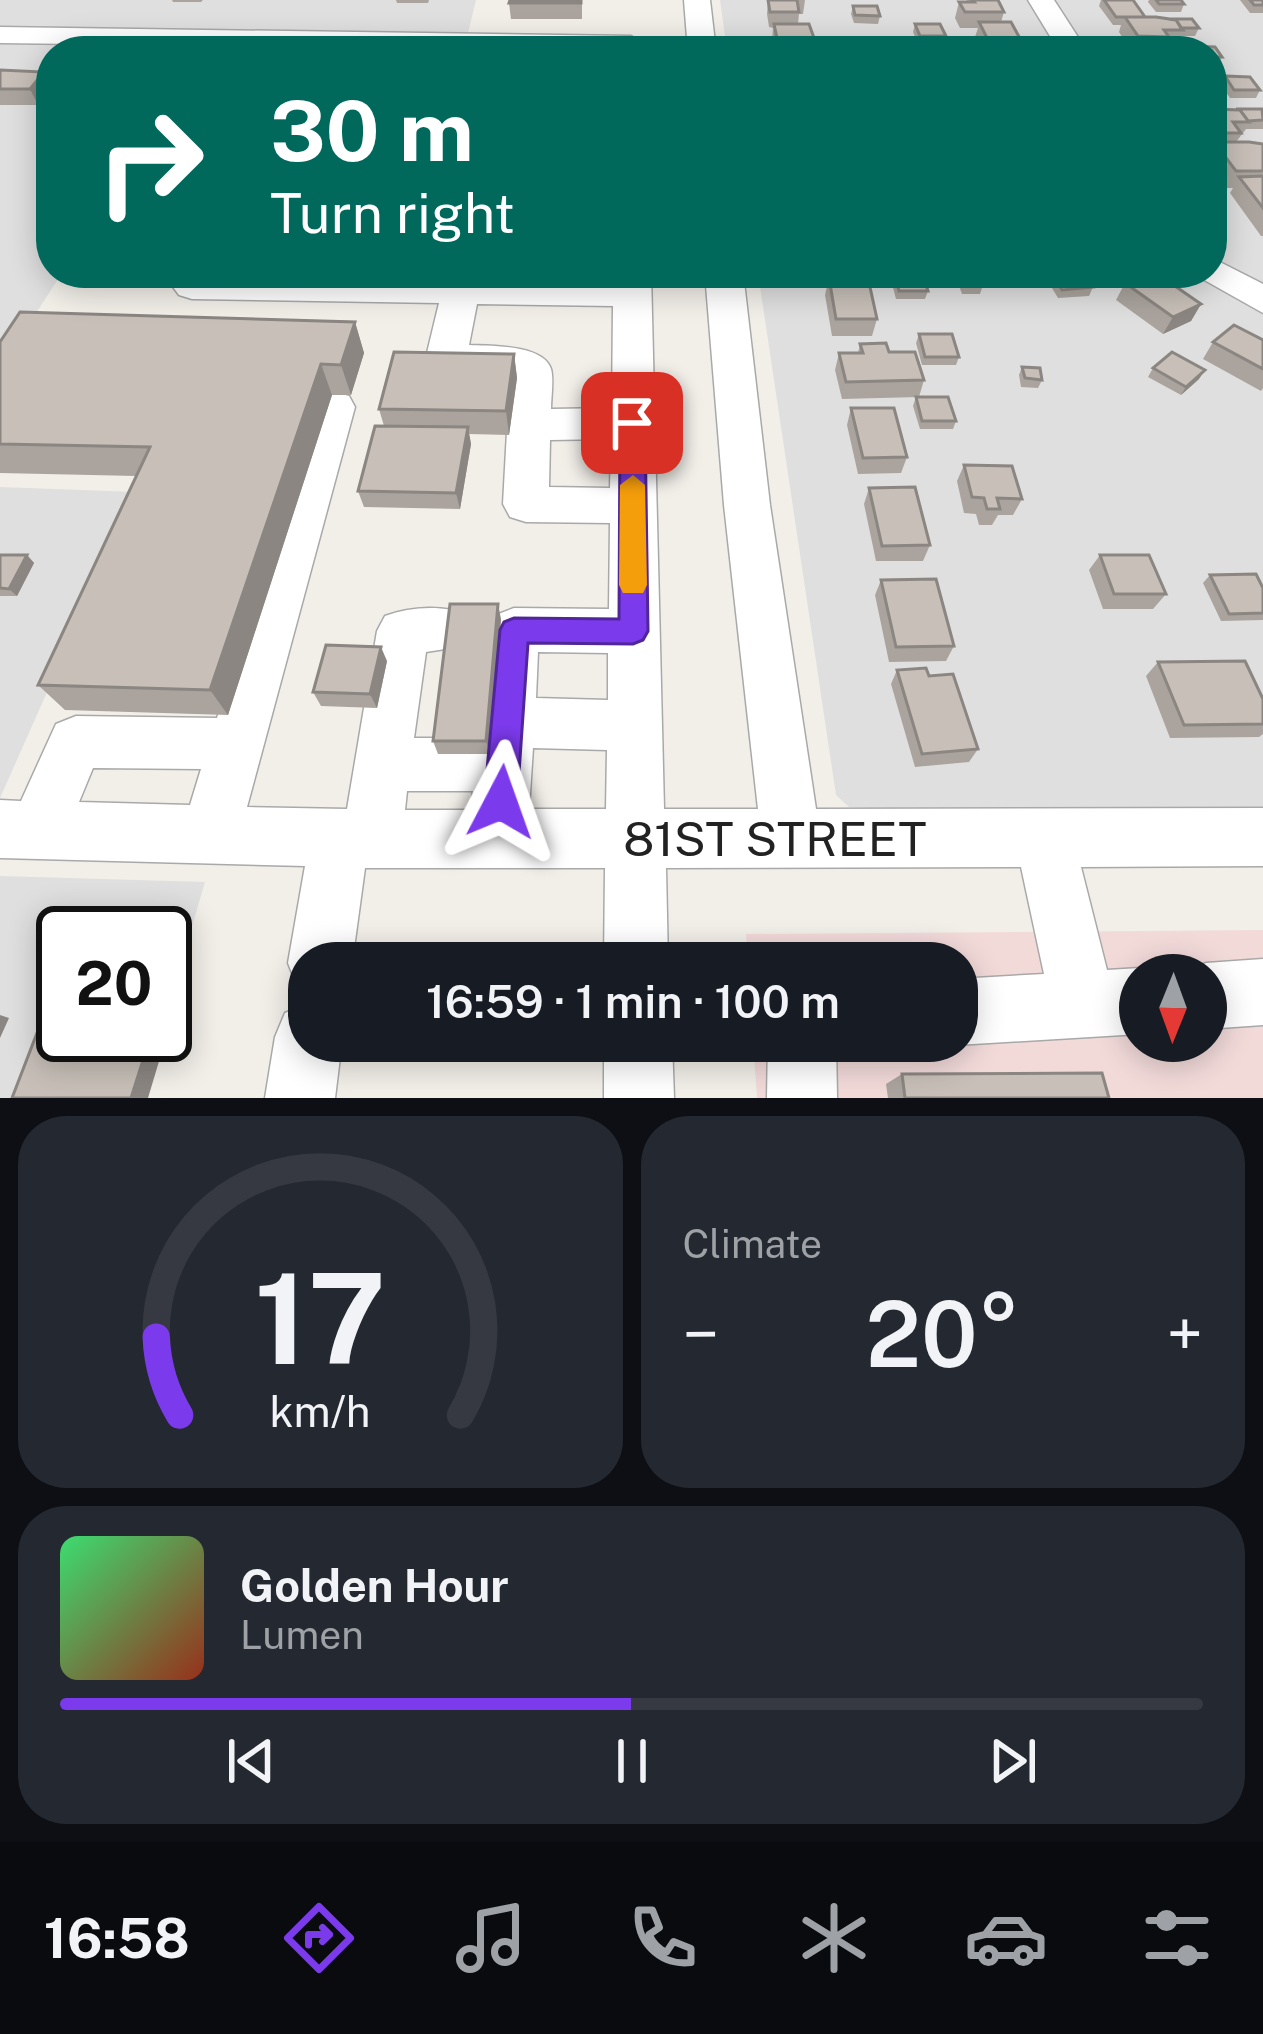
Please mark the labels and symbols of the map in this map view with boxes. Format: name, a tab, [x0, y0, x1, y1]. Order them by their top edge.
pin	[581, 372, 683, 474]
position arrow	[438, 739, 564, 865]
street label: 81ST STREET	[623, 810, 927, 867]
speed limit sign: 20	[36, 906, 192, 1062]
north arrow	[1119, 954, 1227, 1062]

